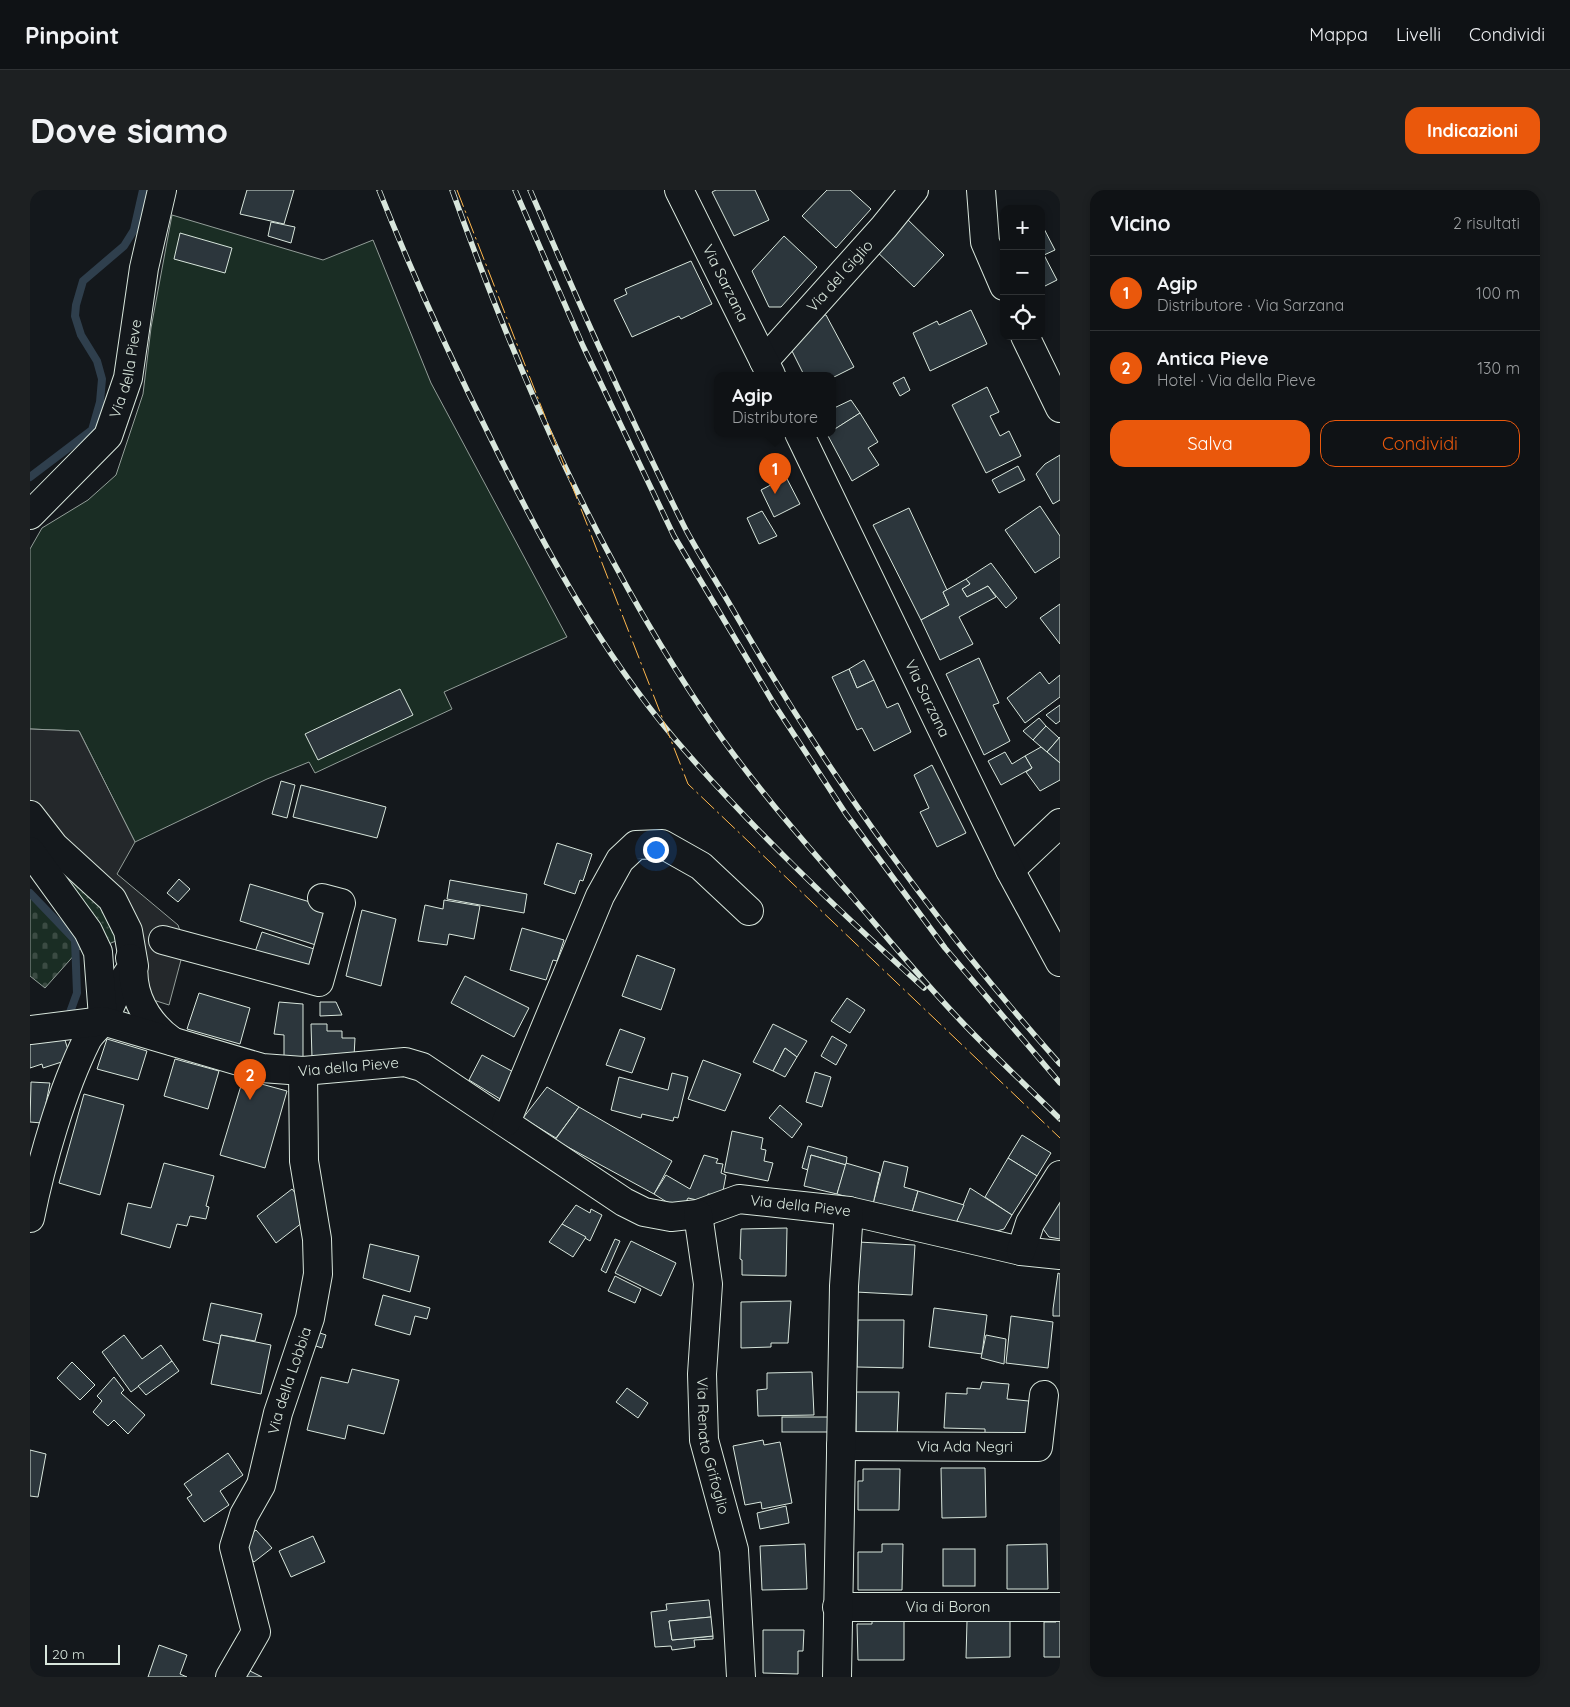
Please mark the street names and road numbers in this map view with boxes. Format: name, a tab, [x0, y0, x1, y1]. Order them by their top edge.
street label: Via del Giglio	[802, 236, 877, 316]
street label: Via Sarzana	[699, 241, 753, 325]
street label: Via della Pieve	[105, 318, 145, 421]
street label: Via Sarzana	[901, 657, 954, 740]
street label: Via della Pieve	[297, 1053, 399, 1080]
street label: Via della Pieve	[749, 1190, 852, 1220]
street label: Via della Lobbia	[263, 1324, 315, 1436]
street label: Via Renato Grifoglio	[693, 1377, 734, 1516]
street label: Via Ada Negri	[917, 1436, 1013, 1456]
street label: Via di Boron	[906, 1597, 990, 1616]

